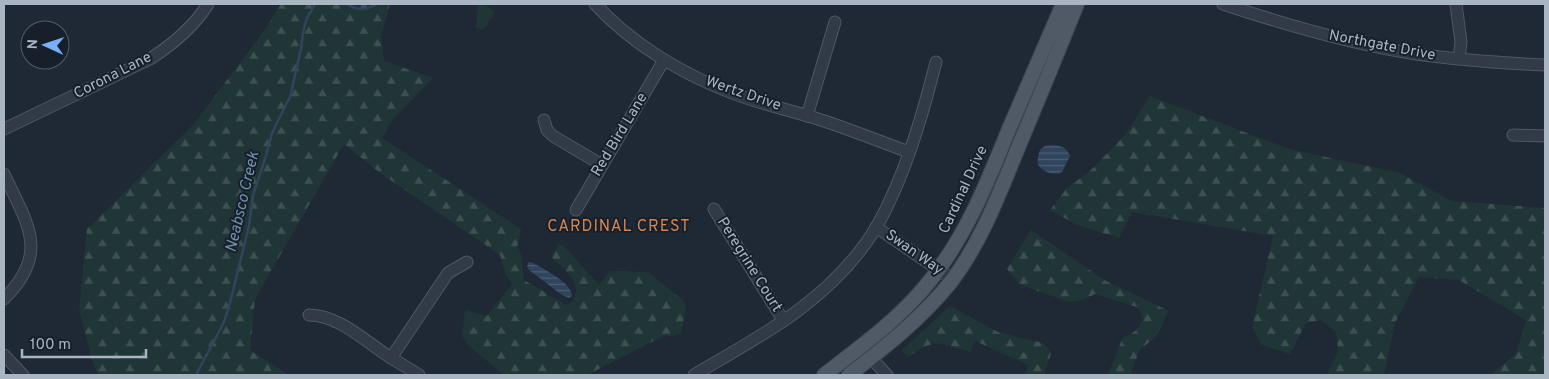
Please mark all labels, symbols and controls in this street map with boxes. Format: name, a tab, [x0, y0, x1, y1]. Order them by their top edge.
north arrow	[20, 20, 70, 70]
street label: Northgate Drive	[1327, 26, 1437, 66]
text: N	[25, 39, 42, 50]
street label: Corona Lane	[71, 48, 155, 104]
street label: Wertz Drive	[703, 72, 783, 116]
street label: Red Bird Lane	[588, 90, 652, 180]
street label: Cardinal Drive	[935, 143, 993, 237]
water label: Neabsco Creek	[222, 149, 265, 254]
street label: Peregrine Court	[712, 214, 786, 316]
district label: CARDINAL CREST	[547, 217, 691, 237]
street label: Swan Way	[881, 226, 947, 280]
scale bar	[22, 326, 146, 358]
text: 100 m	[30, 336, 71, 355]

